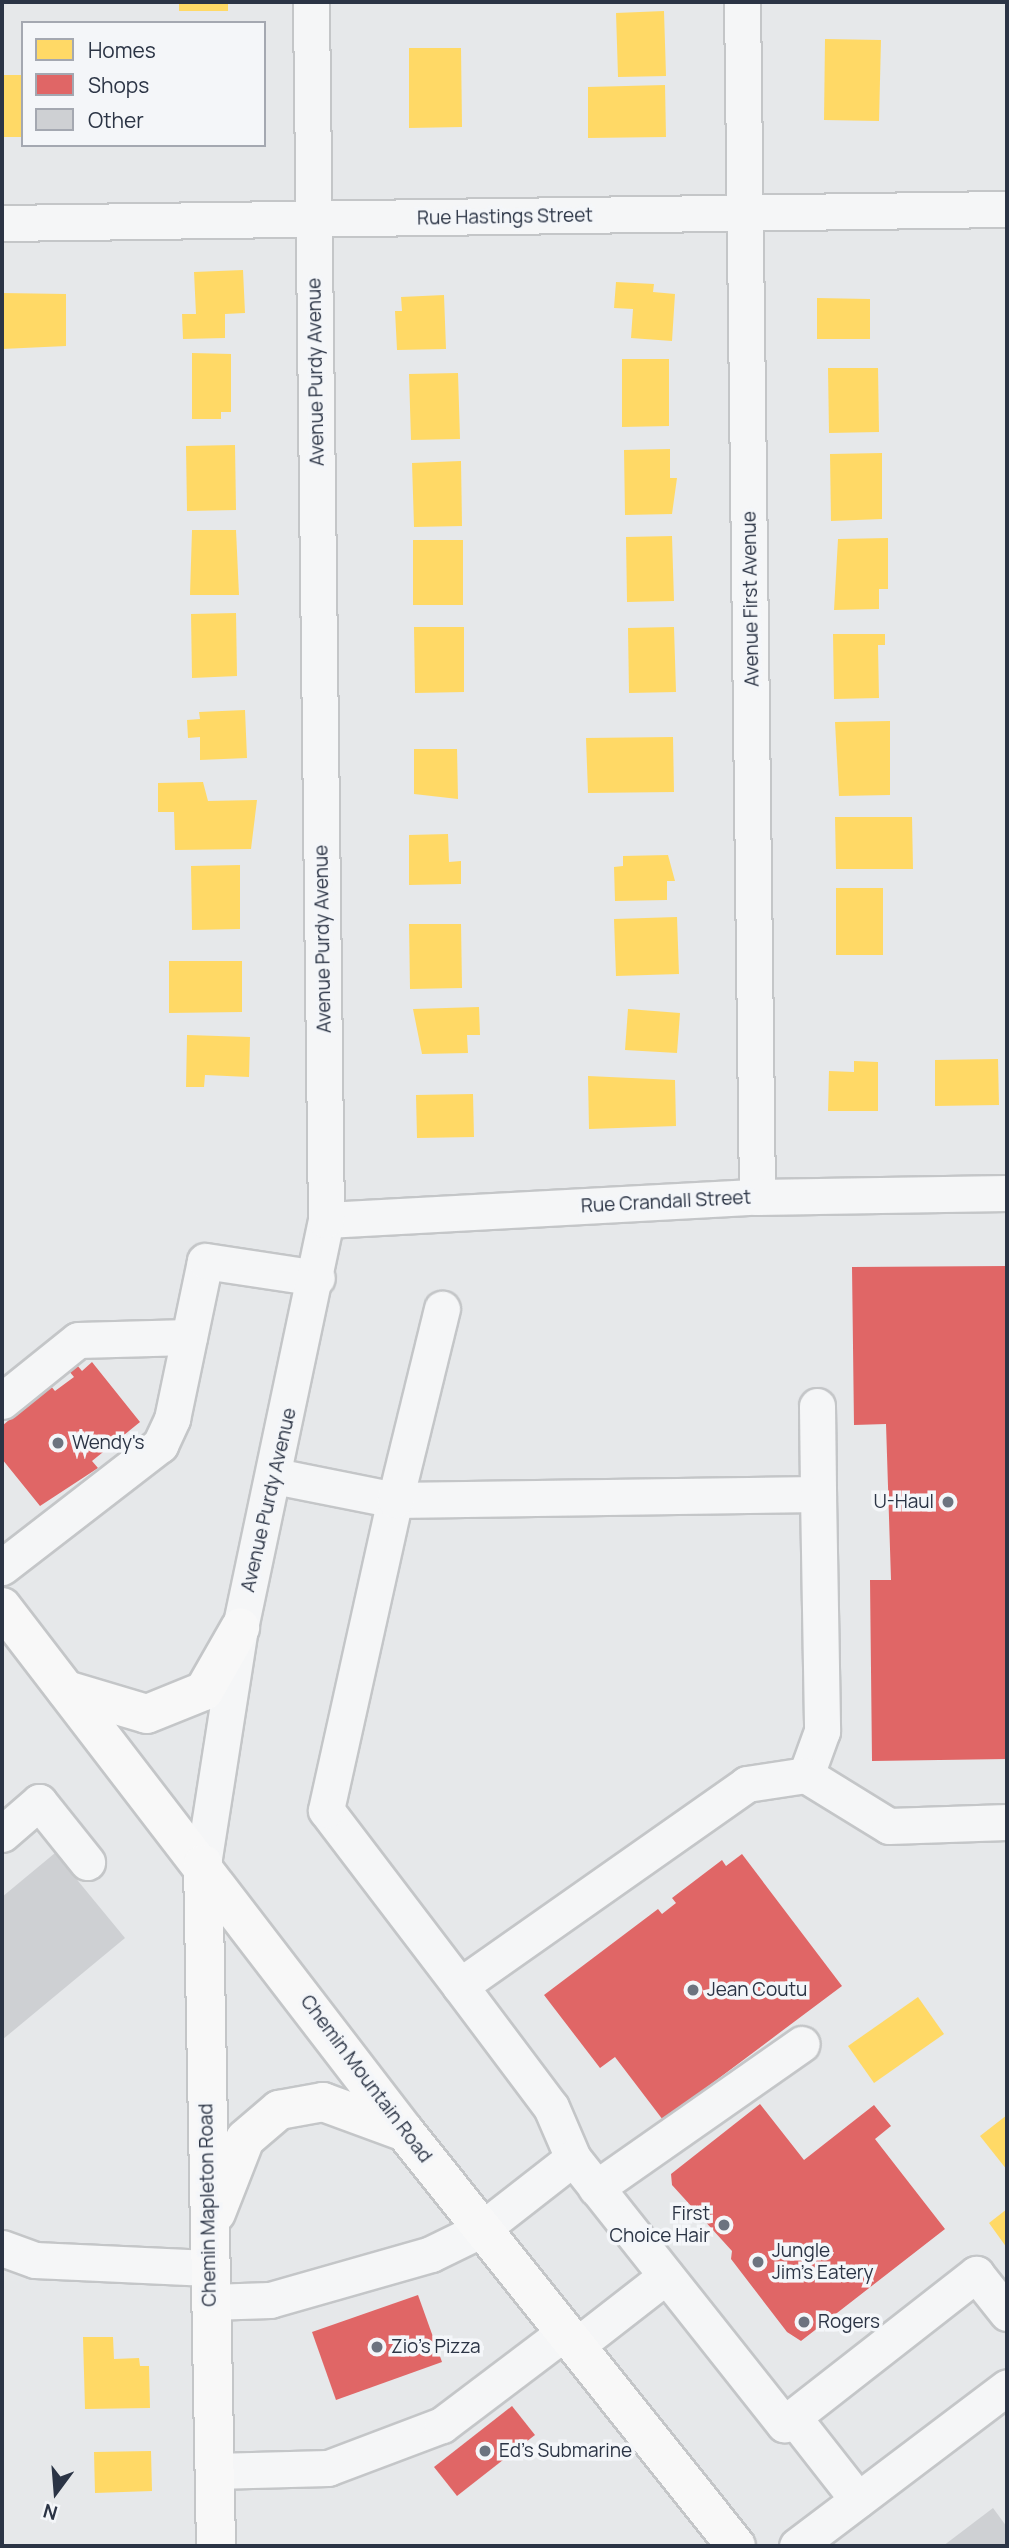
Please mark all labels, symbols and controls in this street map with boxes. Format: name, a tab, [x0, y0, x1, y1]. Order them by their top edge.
legend	[21, 21, 266, 147]
text: Homes	[88, 36, 156, 64]
text: Shops	[88, 71, 149, 99]
text: Other	[88, 106, 144, 134]
street label: Rue Hastings Street	[417, 204, 593, 230]
street label: Avenue Purdy Avenue	[303, 278, 329, 466]
street label: Avenue First Avenue	[738, 511, 764, 687]
street label: Avenue Purdy Avenue	[310, 845, 336, 1033]
street label: Rue Crandall Street	[580, 1186, 752, 1218]
street label: Avenue Purdy Avenue	[237, 1406, 301, 1594]
place label: Wendy's	[72, 1432, 144, 1454]
marker: Wendy's	[50, 1435, 66, 1451]
place label: U-Haul	[873, 1491, 934, 1513]
marker: U-Haul	[940, 1494, 956, 1510]
place label: Jean Coutu	[707, 1979, 807, 2001]
marker: Jean Coutu	[685, 1982, 701, 1998]
street label: Chemin Mountain Road	[296, 1991, 436, 2167]
street label: Chemin Mapleton Road	[195, 2103, 221, 2307]
place label: First Choice Hair	[609, 2203, 710, 2247]
marker: First Choice Hair	[716, 2217, 732, 2233]
place label: Jungle Jim's Eatery	[772, 2240, 873, 2284]
marker: Jungle Jim's Eatery	[750, 2254, 766, 2270]
place label: Rogers	[818, 2311, 880, 2333]
marker: Rogers	[796, 2314, 812, 2330]
place label: Zio's Pizza	[391, 2336, 480, 2358]
marker: Zio's Pizza	[369, 2339, 385, 2355]
place label: Ed's Submarine	[499, 2440, 632, 2462]
marker: Ed's Submarine	[477, 2443, 493, 2459]
north arrow	[21, 2457, 91, 2527]
text: N	[40, 2498, 60, 2527]

